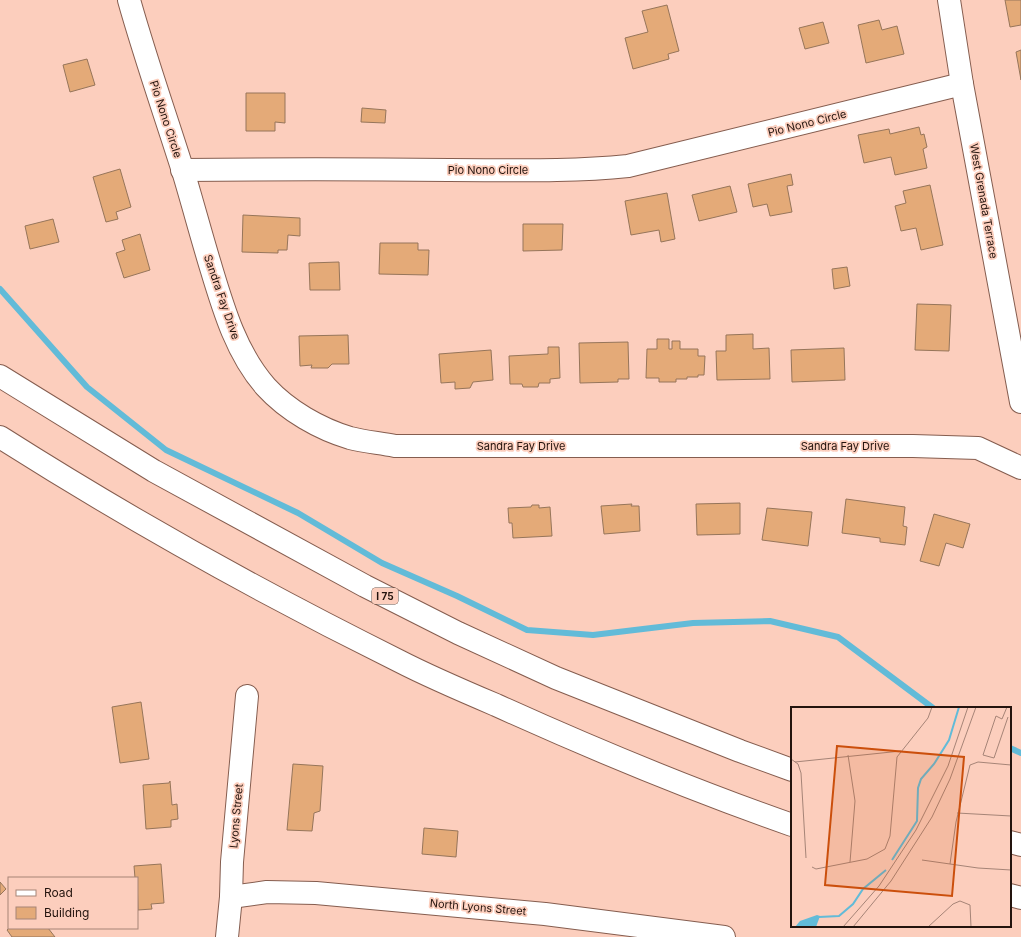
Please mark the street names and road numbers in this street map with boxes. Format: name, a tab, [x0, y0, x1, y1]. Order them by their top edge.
street label: Pio Nono Circle	[147, 79, 185, 159]
street label: Pio Nono Circle	[766, 106, 848, 140]
street label: West Grenada Terrace	[967, 142, 1001, 260]
street label: Pio Nono Circle	[448, 163, 528, 177]
street label: Sandra Fay Drive	[201, 253, 243, 341]
street label: Sandra Fay Drive	[477, 439, 565, 453]
street label: Sandra Fay Drive	[801, 439, 889, 453]
road number: I 75	[372, 588, 398, 604]
street label: Lyons Street	[226, 783, 246, 849]
street label: North Lyons Street	[429, 896, 527, 918]

